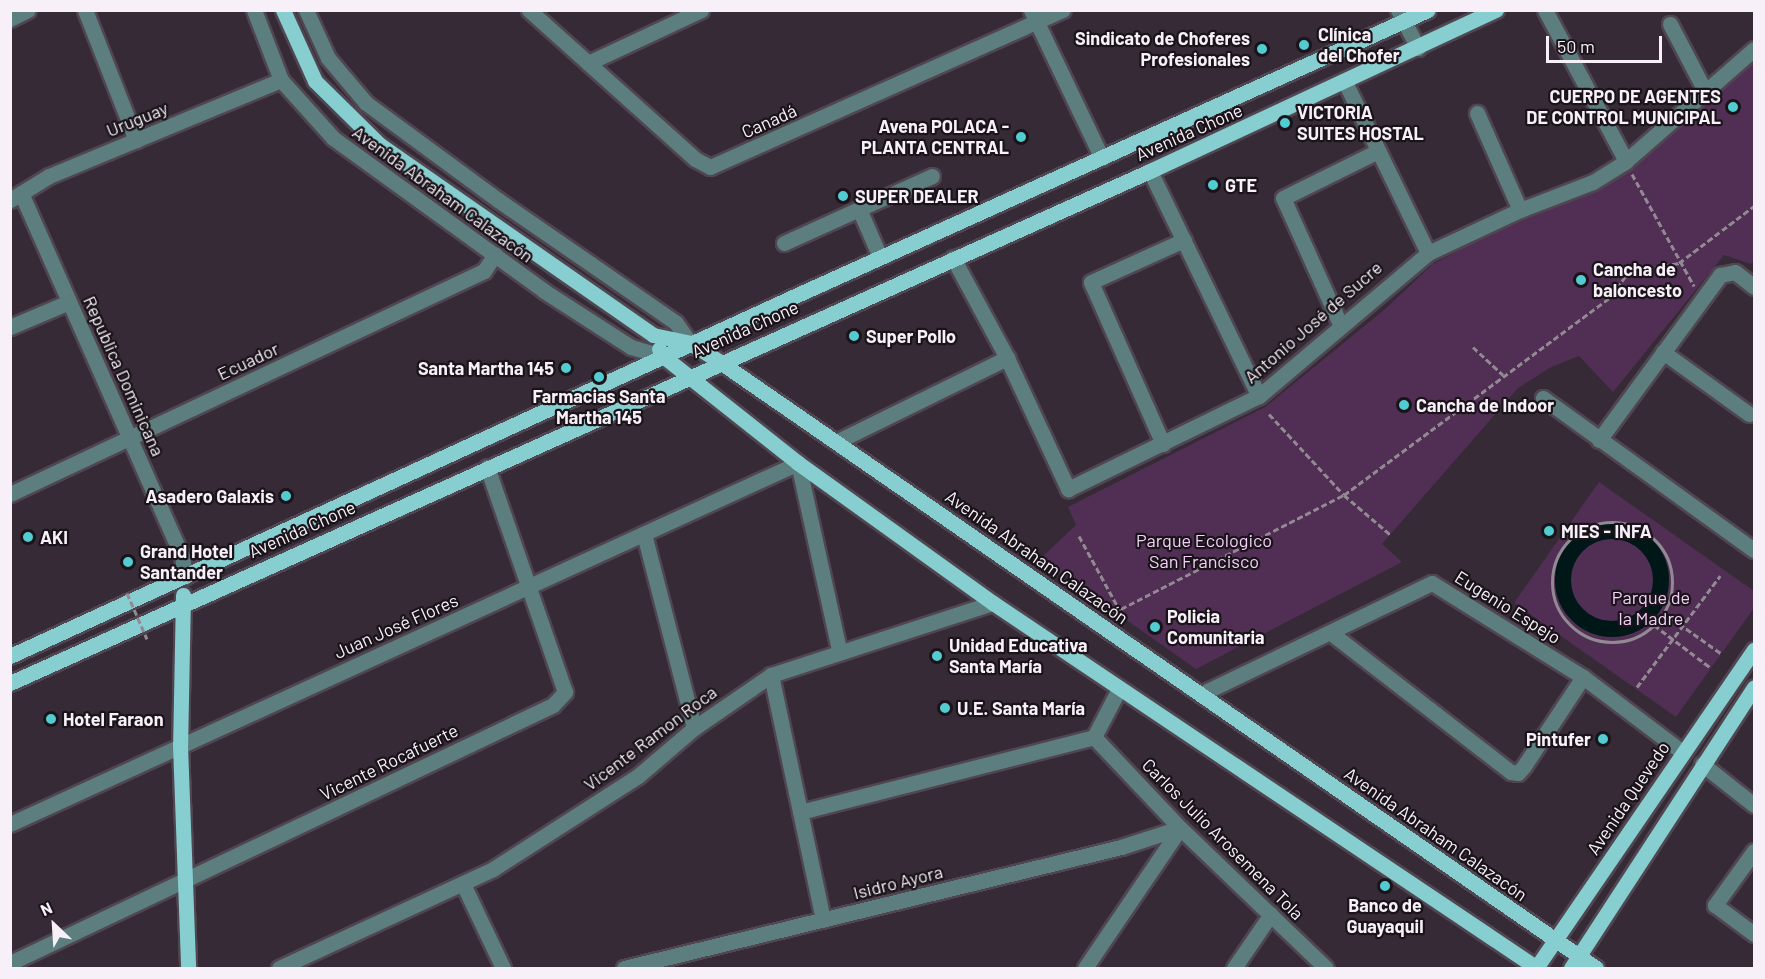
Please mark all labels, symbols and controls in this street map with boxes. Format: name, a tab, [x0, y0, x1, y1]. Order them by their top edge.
place label: Clínica del Chofer	[1318, 24, 1400, 66]
scale bar	[1549, 24, 1664, 62]
place label: Sindicato de Choferes Profesionales	[1075, 28, 1250, 70]
text: 50 m	[1557, 35, 1595, 57]
marker: Clínica del Chofer	[1295, 36, 1313, 54]
marker: Sindicato de Choferes Profesionales	[1255, 42, 1269, 56]
place label: CUERPO DE AGENTES DE CONTROL MUNICIPAL	[1526, 86, 1721, 128]
street label: Uruguay	[103, 97, 171, 141]
street label: Canadá	[738, 99, 800, 143]
street label: Avenida Chone	[1132, 99, 1246, 165]
marker: CUERPO DE AGENTES DE CONTROL MUNICIPAL	[1726, 100, 1740, 114]
place label: VICTORIA SUITES HOSTAL	[1297, 102, 1424, 144]
place label: Avena POLACA - PLANTA CENTRAL	[861, 116, 1009, 158]
marker: VICTORIA SUITES HOSTAL	[1278, 116, 1292, 130]
street label: Avenida Abraham Calazacón	[348, 121, 538, 267]
marker: Avena POLACA - PLANTA CENTRAL	[1014, 130, 1028, 144]
place label: GTE	[1225, 174, 1257, 196]
marker: GTE	[1206, 178, 1220, 192]
place label: SUPER DEALER	[855, 185, 979, 207]
marker: SUPER DEALER	[836, 189, 850, 203]
street label: Antonio José de Sucre	[1240, 256, 1386, 388]
place label: Cancha de baloncesto	[1593, 259, 1682, 302]
marker: Cancha de baloncesto	[1574, 273, 1588, 287]
street label: Republica Dominicana	[79, 293, 169, 459]
street label: Avenida Chone	[688, 296, 802, 362]
place label: Super Pollo	[866, 325, 956, 347]
marker: Super Pollo	[847, 329, 861, 343]
street label: Ecuador	[214, 337, 282, 385]
place label: Santa Martha 145	[418, 357, 554, 379]
marker: Santa Martha 145	[559, 361, 573, 375]
marker: Farmacias Santa Martha 145	[592, 370, 606, 384]
place label: Farmacias Santa Martha 145	[533, 386, 665, 428]
place label: Cancha de Indoor	[1416, 394, 1554, 416]
marker: Cancha de Indoor	[1397, 398, 1411, 412]
place label: Asadero Galaxis	[145, 485, 274, 507]
street label: Avenida Abraham Calazacón	[941, 486, 1133, 628]
marker: Asadero Galaxis	[279, 489, 293, 503]
street label: Avenida Chone	[245, 496, 359, 562]
place label: MIES - INFA	[1561, 520, 1652, 542]
marker: MIES - INFA	[1542, 524, 1556, 538]
place label: AKI	[40, 526, 68, 548]
marker: AKI	[21, 530, 35, 544]
park label: Parque Ecologico San Francisco	[1136, 530, 1272, 572]
place label: Grand Hotel Santander	[140, 541, 233, 584]
marker: Grand Hotel Santander	[121, 555, 135, 569]
street label: Eugenio Espejo	[1451, 566, 1565, 648]
park label: Parque de la Madre	[1612, 587, 1690, 630]
street label: Juan José Flores	[331, 589, 461, 663]
place label: Policia Comunitaria	[1167, 606, 1265, 648]
marker: Policia Comunitaria	[1148, 620, 1162, 634]
place label: Unidad Educativa Santa María	[949, 635, 1088, 678]
marker: Unidad Educativa Santa María	[930, 649, 944, 663]
street label: Vicente Ramon Roca	[579, 681, 721, 795]
place label: U.E. Santa María	[957, 697, 1085, 719]
marker: U.E. Santa María	[938, 701, 952, 715]
place label: Hotel Faraon	[63, 708, 163, 730]
marker: Hotel Faraon	[44, 712, 58, 726]
street label: Vicente Rocafuerte	[316, 719, 462, 805]
place label: Pintufer	[1526, 728, 1591, 750]
marker: Pintufer	[1596, 732, 1610, 746]
street label: Avenida Quevedo	[1582, 737, 1674, 859]
street label: Carlos Julio Arosemena Tola	[1138, 754, 1308, 924]
street label: Avenida Abraham Calazacón	[1340, 763, 1532, 905]
street label: Isidro Ayora	[851, 860, 945, 904]
marker: Banco de Guayaquil	[1378, 879, 1392, 893]
north arrow	[24, 895, 84, 955]
place label: Banco de Guayaquil	[1346, 895, 1424, 938]
text: N	[37, 897, 55, 919]

